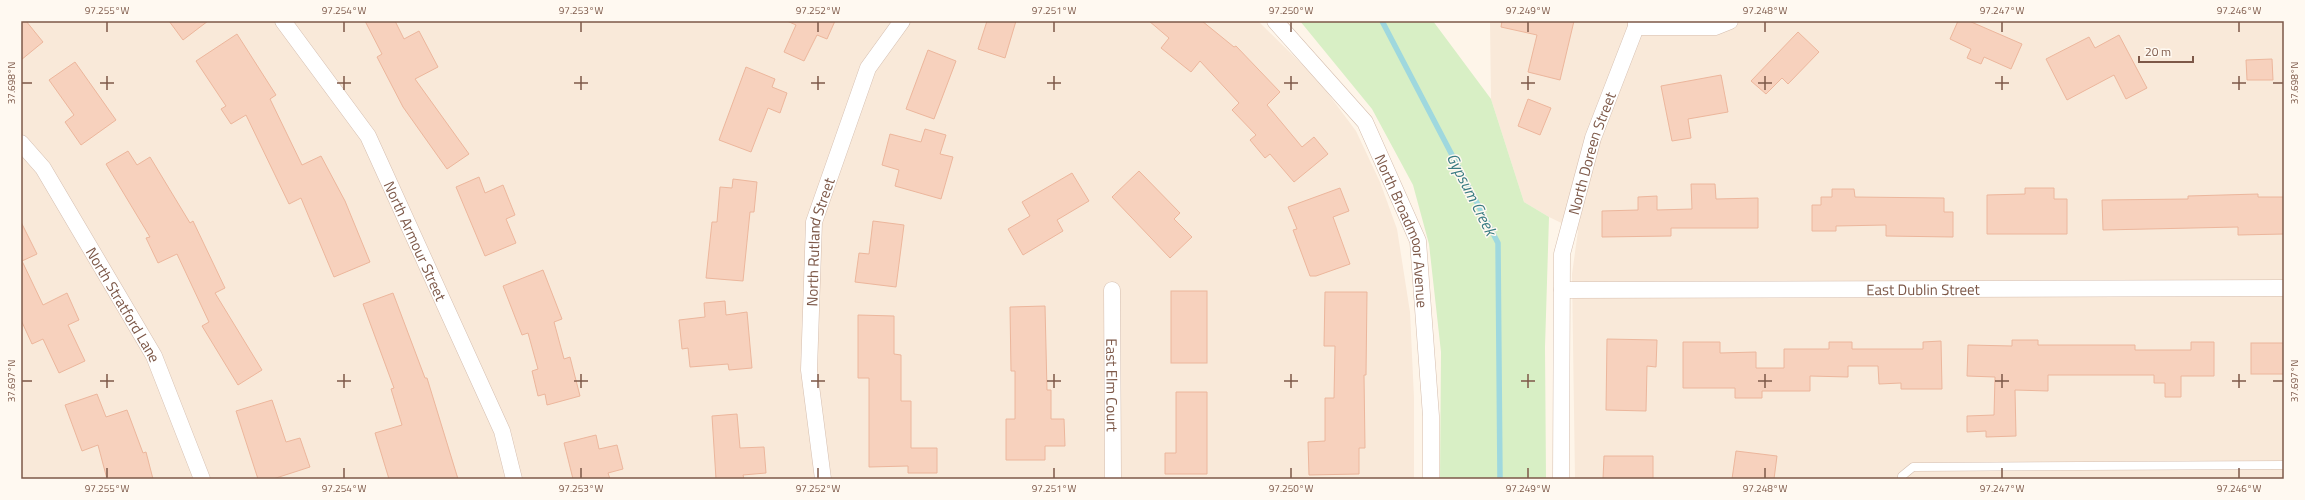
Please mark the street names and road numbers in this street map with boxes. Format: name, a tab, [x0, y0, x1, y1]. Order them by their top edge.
street label: North Doreen Street	[1562, 88, 1622, 217]
street label: North Broadmoor Avenue	[1369, 150, 1434, 309]
street label: North Rutland Street	[800, 173, 841, 307]
street label: North Armour Street	[378, 177, 453, 305]
street label: North Stratford Lane	[81, 243, 167, 365]
street label: East Dublin Street	[1866, 277, 1981, 301]
street label: East Elm Court	[1101, 338, 1124, 432]

